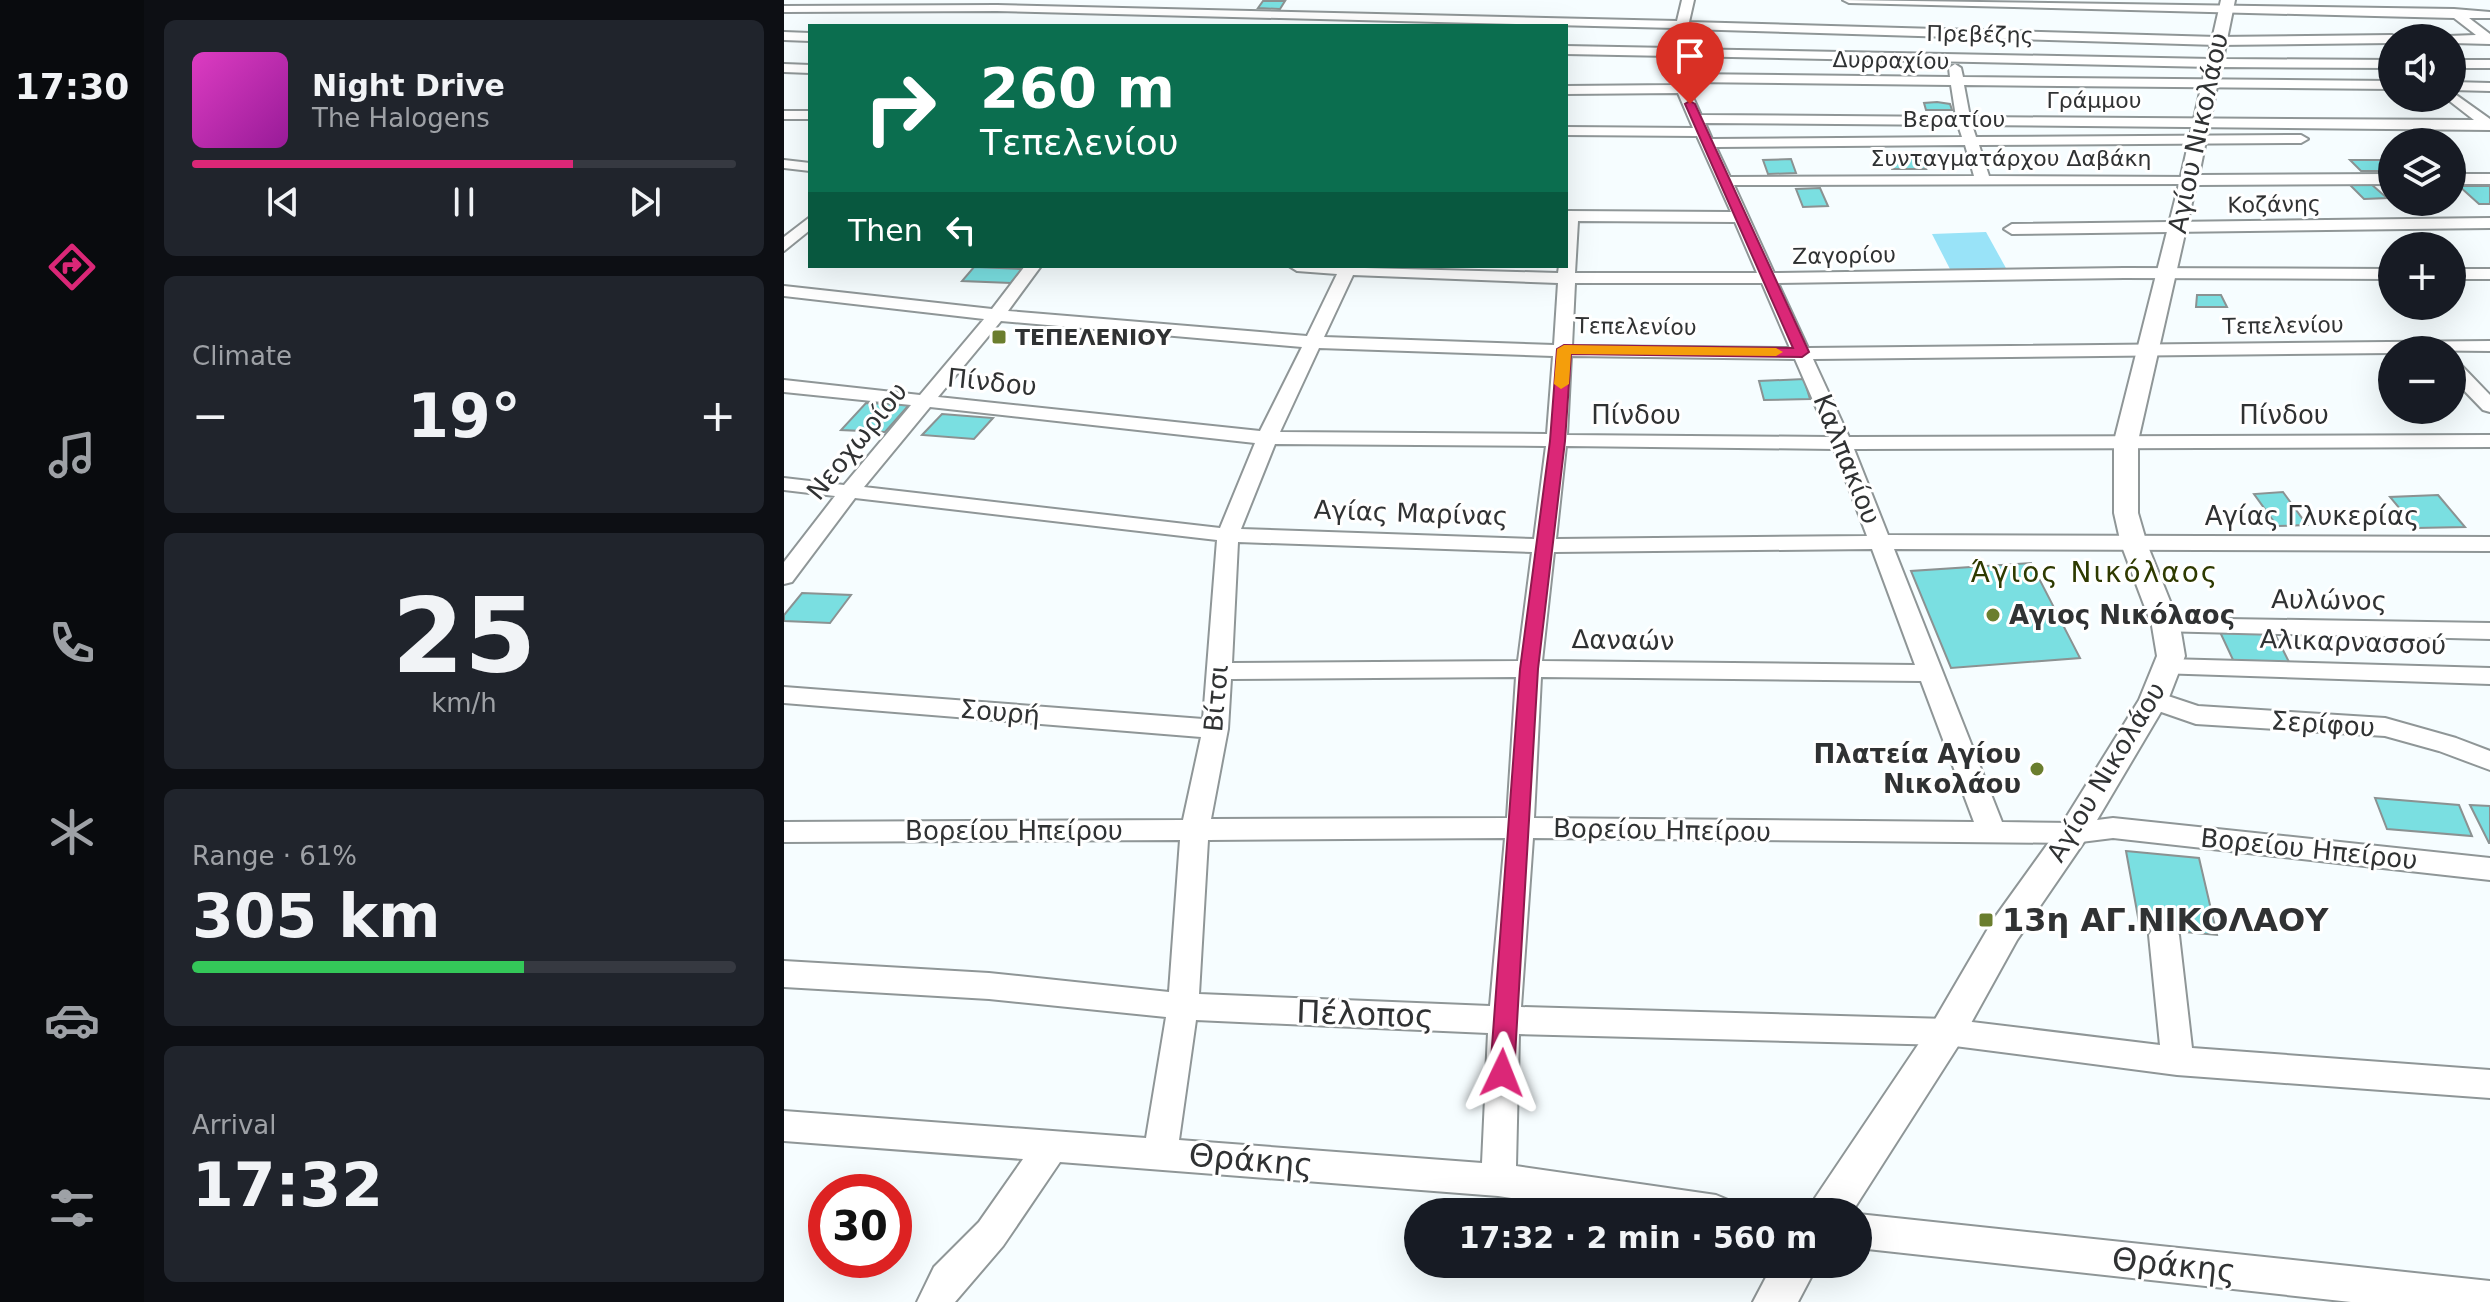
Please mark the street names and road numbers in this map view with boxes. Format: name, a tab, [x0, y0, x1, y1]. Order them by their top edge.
street label: Πρεβέζης	[1926, 21, 2034, 48]
street label: Αγίου Νικολάου	[2162, 30, 2234, 236]
street label: Δυρραχίου	[1833, 47, 1949, 74]
street label: Γράμμου	[2047, 88, 2141, 113]
street label: Βερατίου	[1903, 107, 2005, 132]
street label: Συνταγματάρχου Δαβάκη	[1871, 146, 2151, 171]
street label: Κοζάνης	[2227, 191, 2321, 218]
street label: Ζαγορίου	[1792, 242, 1896, 269]
street label: Τεπελενίου	[2221, 312, 2344, 339]
street label: Τεπελενίου	[1574, 313, 1697, 340]
street label: Πίνδου	[946, 362, 1038, 402]
street label: Νεοχωρίου	[801, 376, 913, 506]
street label: Καλπακίου	[1807, 390, 1887, 528]
street label: Πίνδου	[1591, 400, 1681, 430]
street label: Πίνδου	[2239, 400, 2329, 430]
street label: Αγίας Μαρίνας	[1313, 495, 1509, 531]
street label: Αγίας Γλυκερίας	[2205, 501, 2419, 531]
street label: Αυλώνος	[2271, 584, 2387, 616]
street label: Δαναών	[1571, 624, 1675, 656]
street label: Αλικαρνασσού	[2259, 624, 2447, 660]
street label: Βίτσι	[1198, 663, 1234, 733]
street label: Αγίου Νικολάου	[2041, 677, 2171, 867]
street label: Σουρή	[959, 694, 1041, 730]
street label: Σερίφου	[2270, 705, 2376, 743]
street label: Βορείου Ηπείρου	[1553, 813, 1771, 847]
street label: Βορείου Ηπείρου	[905, 816, 1123, 846]
street label: Βορείου Ηπείρου	[2199, 823, 2419, 875]
street label: Πέλοπος	[1296, 993, 1434, 1035]
street label: Θράκης	[1187, 1136, 1315, 1184]
street label: Θράκης	[2110, 1240, 2238, 1290]

